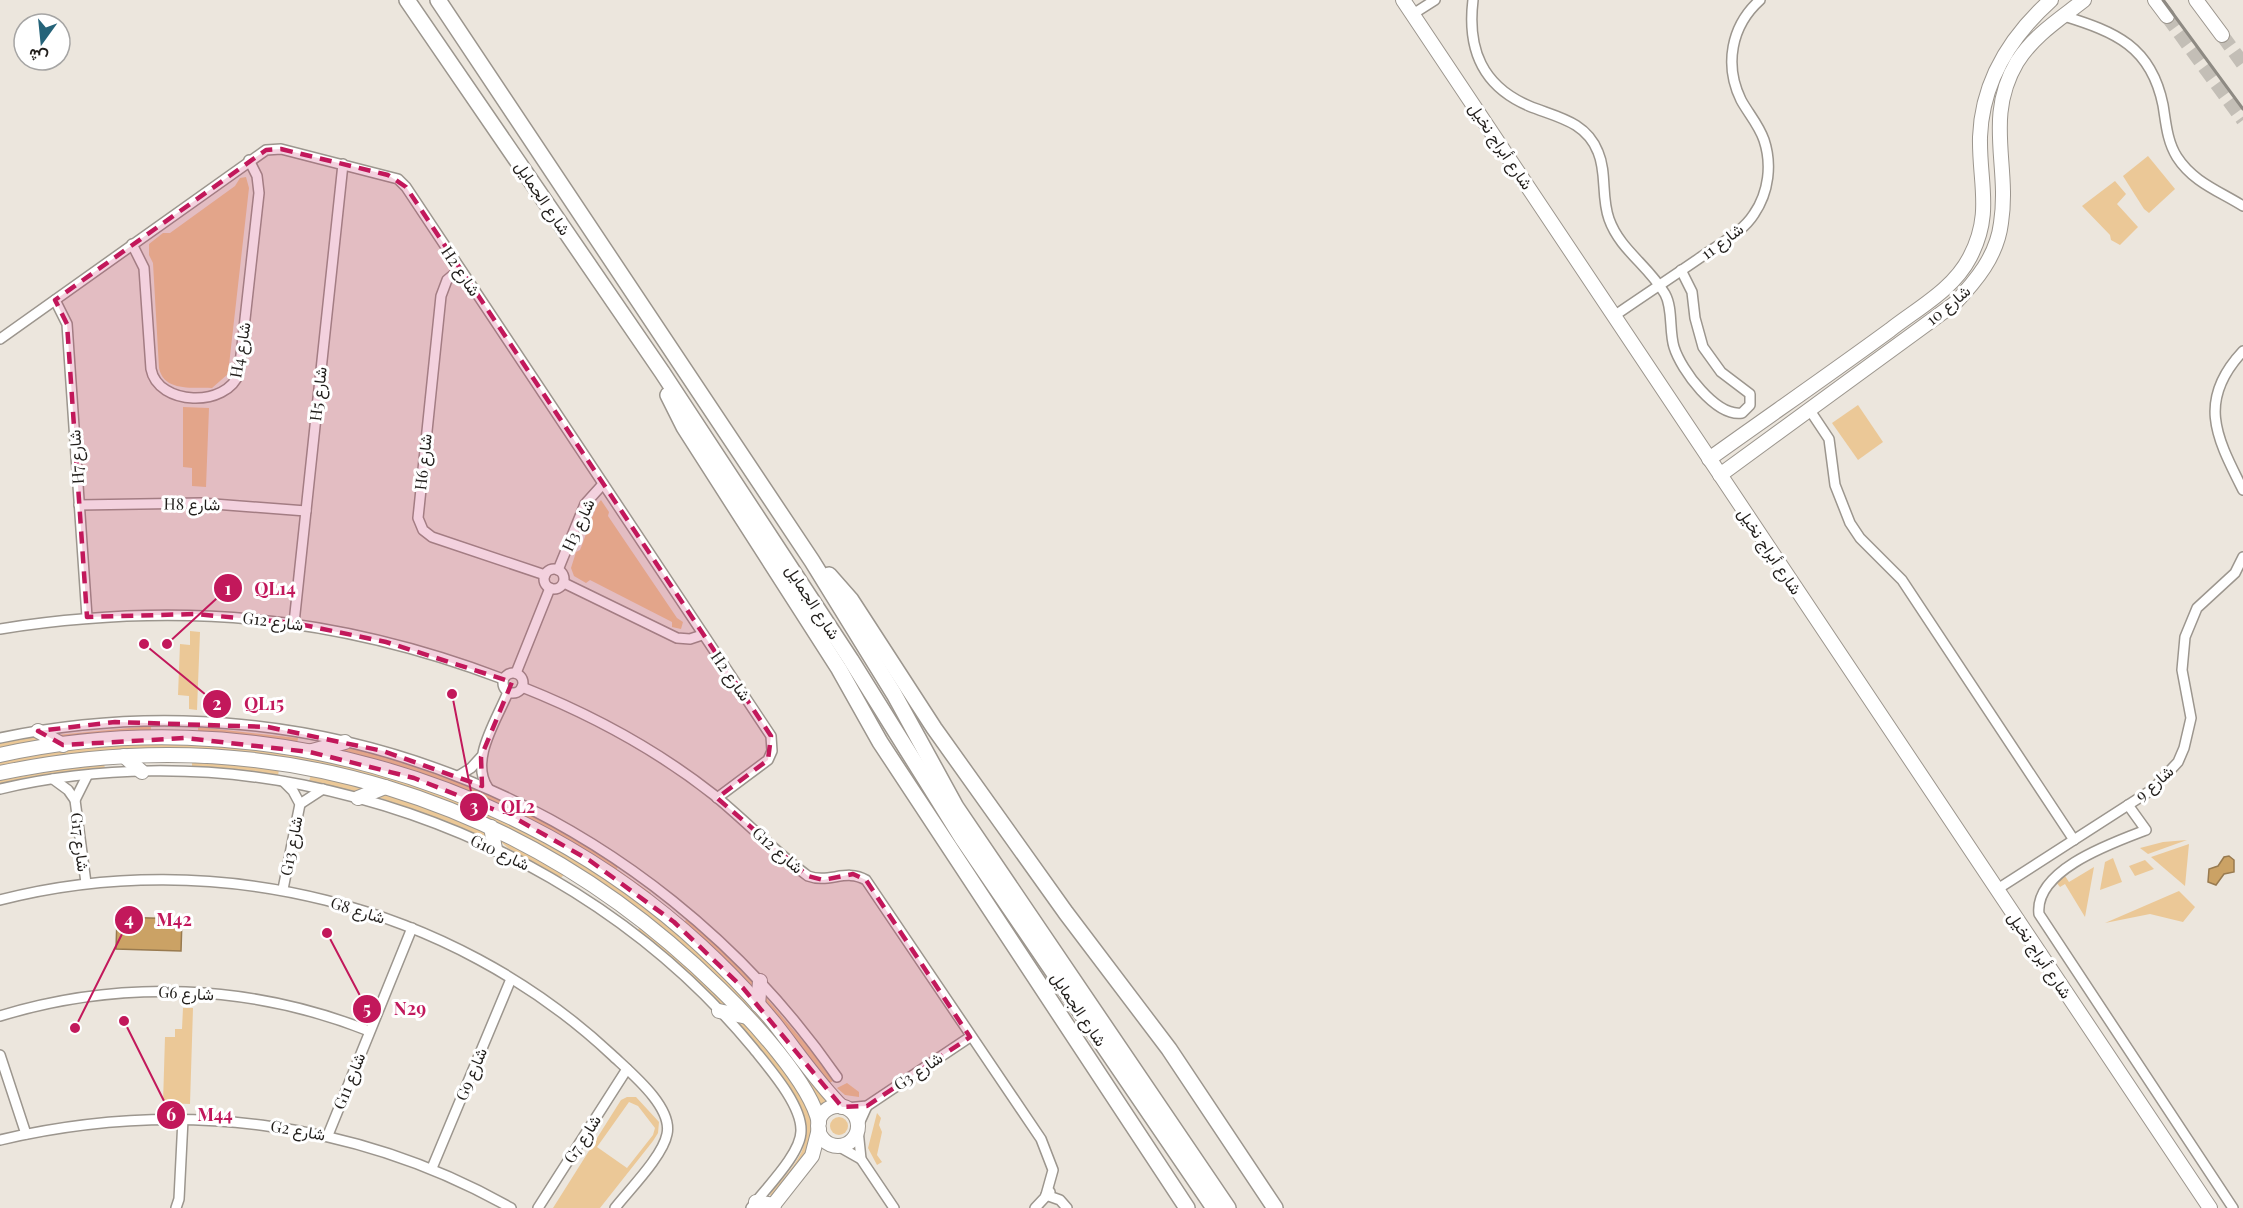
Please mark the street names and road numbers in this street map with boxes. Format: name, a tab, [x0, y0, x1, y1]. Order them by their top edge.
street label: شارع أبراج نخيل	[1463, 98, 1538, 194]
street label: شارع الجمايل	[509, 157, 576, 240]
street label: شارع 11	[1696, 218, 1748, 265]
street label: H2 شارع	[435, 242, 486, 301]
street label: شارع 10	[1921, 280, 1976, 331]
street label: H4 شارع	[224, 320, 257, 380]
street label: H5 شارع	[304, 366, 333, 422]
street label: H7 شارع	[63, 429, 90, 485]
street label: H6 شارع	[409, 433, 438, 491]
street label: H8 شارع	[163, 493, 220, 516]
street label: H3 شارع	[556, 495, 601, 555]
street label: شارع أبراج نخيل	[1732, 503, 1807, 599]
street label: شارع الجمايل	[780, 560, 845, 644]
street label: G12 شارع	[241, 606, 305, 637]
street label: H2 شارع	[705, 647, 756, 706]
street label: شارع 9	[2130, 760, 2179, 807]
street label: G17 شارع	[64, 811, 95, 873]
street label: G13 شارع	[274, 814, 309, 878]
street label: G12 شارع	[747, 822, 808, 879]
street label: G10 شارع	[466, 829, 533, 876]
street label: G8 شارع	[328, 891, 388, 930]
street label: شارع أبراج نخيل	[2002, 907, 2077, 1003]
street label: شارع الجمايل	[1045, 968, 1112, 1051]
street label: G6 شارع	[158, 981, 214, 1006]
street label: G9 شارع	[450, 1044, 493, 1104]
street label: G3 شارع	[889, 1047, 947, 1096]
street label: G11 شارع	[328, 1049, 371, 1113]
street label: G7 شارع	[558, 1110, 607, 1168]
street label: G2 شارع	[269, 1114, 327, 1147]

